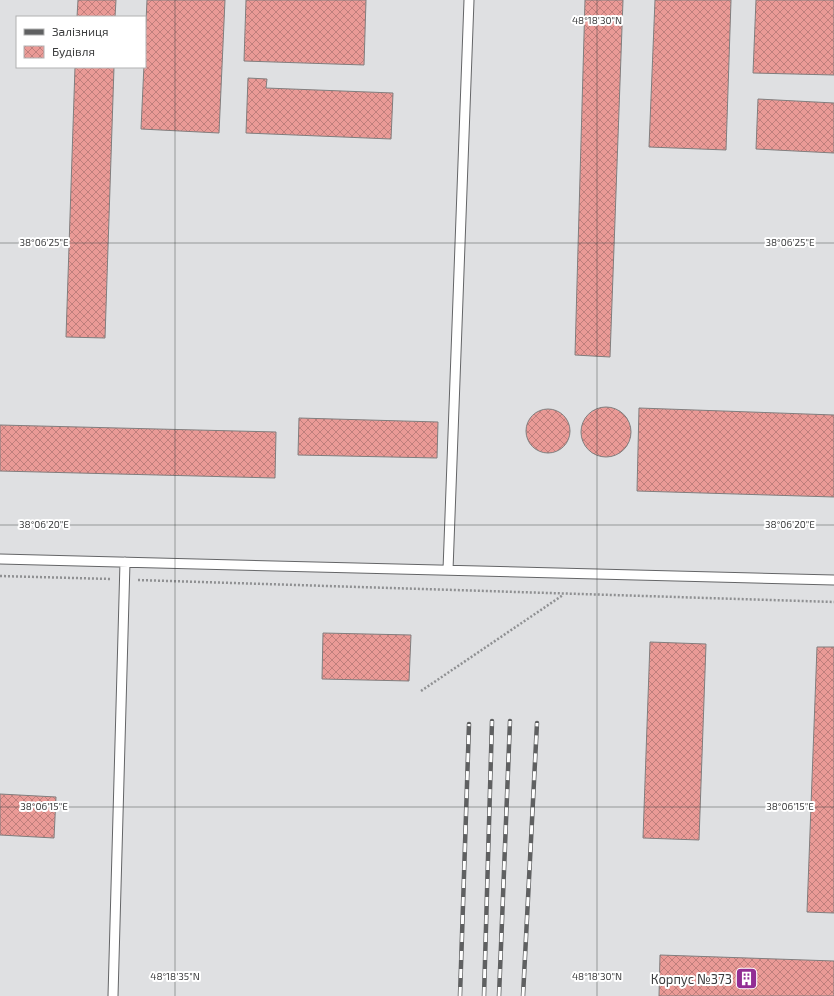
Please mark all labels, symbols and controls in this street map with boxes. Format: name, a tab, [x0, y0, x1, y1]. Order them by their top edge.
text: 48°18'30"N	[572, 14, 622, 26]
legend	[16, 16, 146, 68]
text: Залізниця	[52, 24, 109, 38]
text: Будівля	[52, 44, 95, 59]
text: 38°06'25"E	[19, 236, 69, 248]
text: 38°06'25"E	[765, 236, 815, 248]
text: 38°06'20"E	[19, 518, 69, 530]
text: 38°06'20"E	[765, 518, 815, 530]
text: 38°06'15"E	[20, 800, 68, 812]
text: 38°06'15"E	[766, 800, 814, 812]
building icon: Корпус №373	[734, 966, 760, 992]
text: 48°18'35"N	[150, 970, 200, 982]
text: 48°18'30"N	[572, 970, 622, 982]
place label: Корпус №373	[651, 971, 732, 987]

